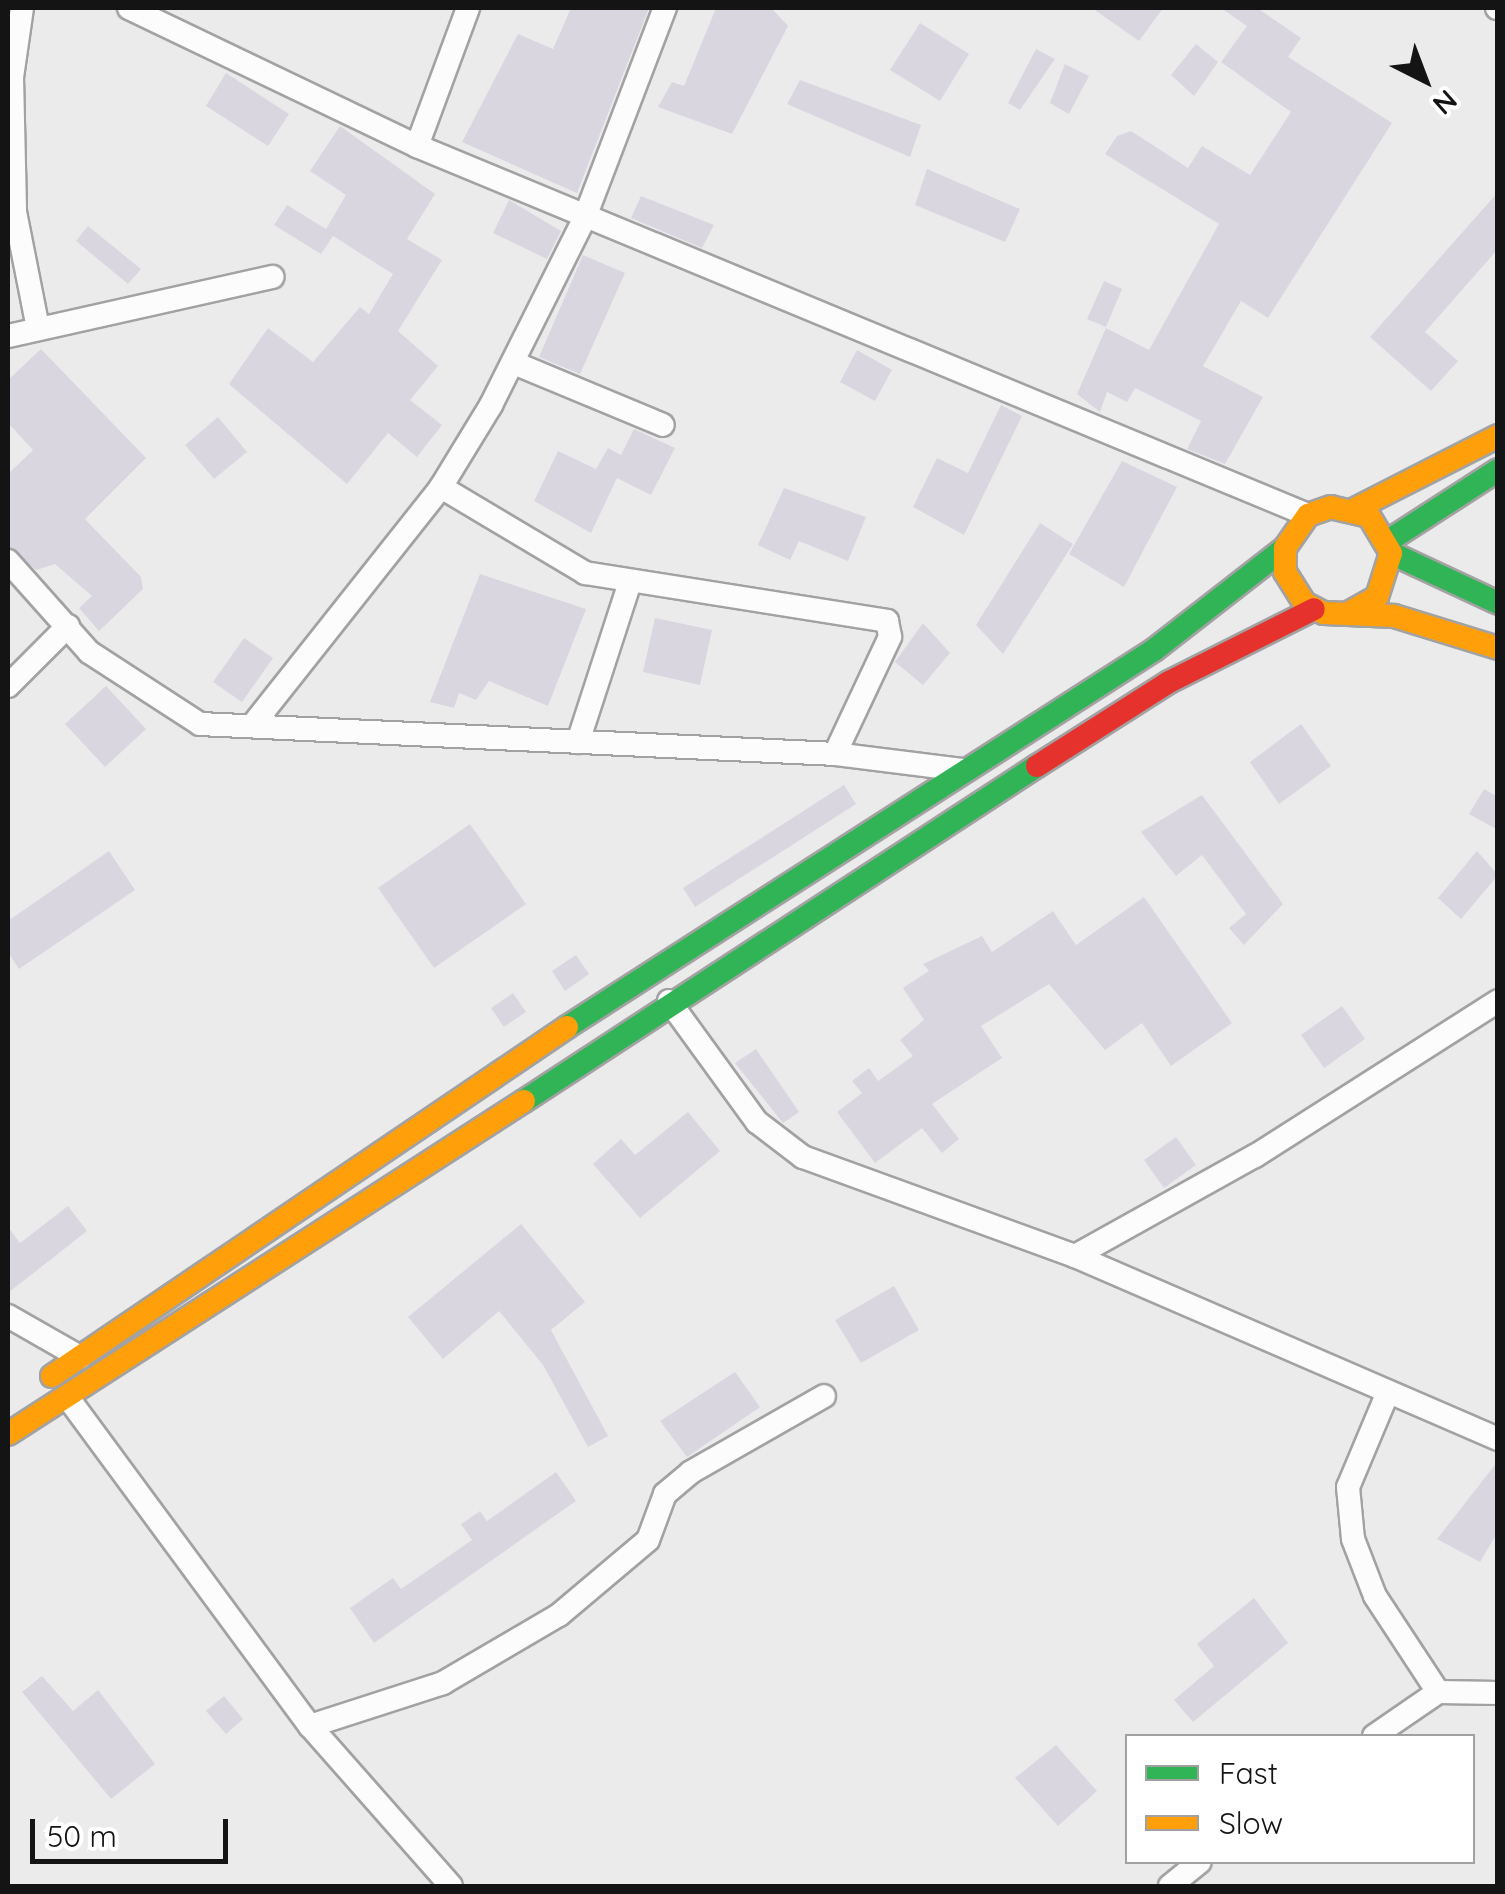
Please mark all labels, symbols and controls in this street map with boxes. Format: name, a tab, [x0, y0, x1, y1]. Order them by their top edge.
north arrow	[1375, 30, 1475, 130]
text: N	[1426, 83, 1465, 123]
legend	[1125, 1734, 1475, 1864]
text: Fast	[1219, 1754, 1278, 1792]
scale bar	[35, 1799, 232, 1861]
text: Slow	[1219, 1804, 1283, 1842]
text: 50 m	[47, 1817, 117, 1855]

